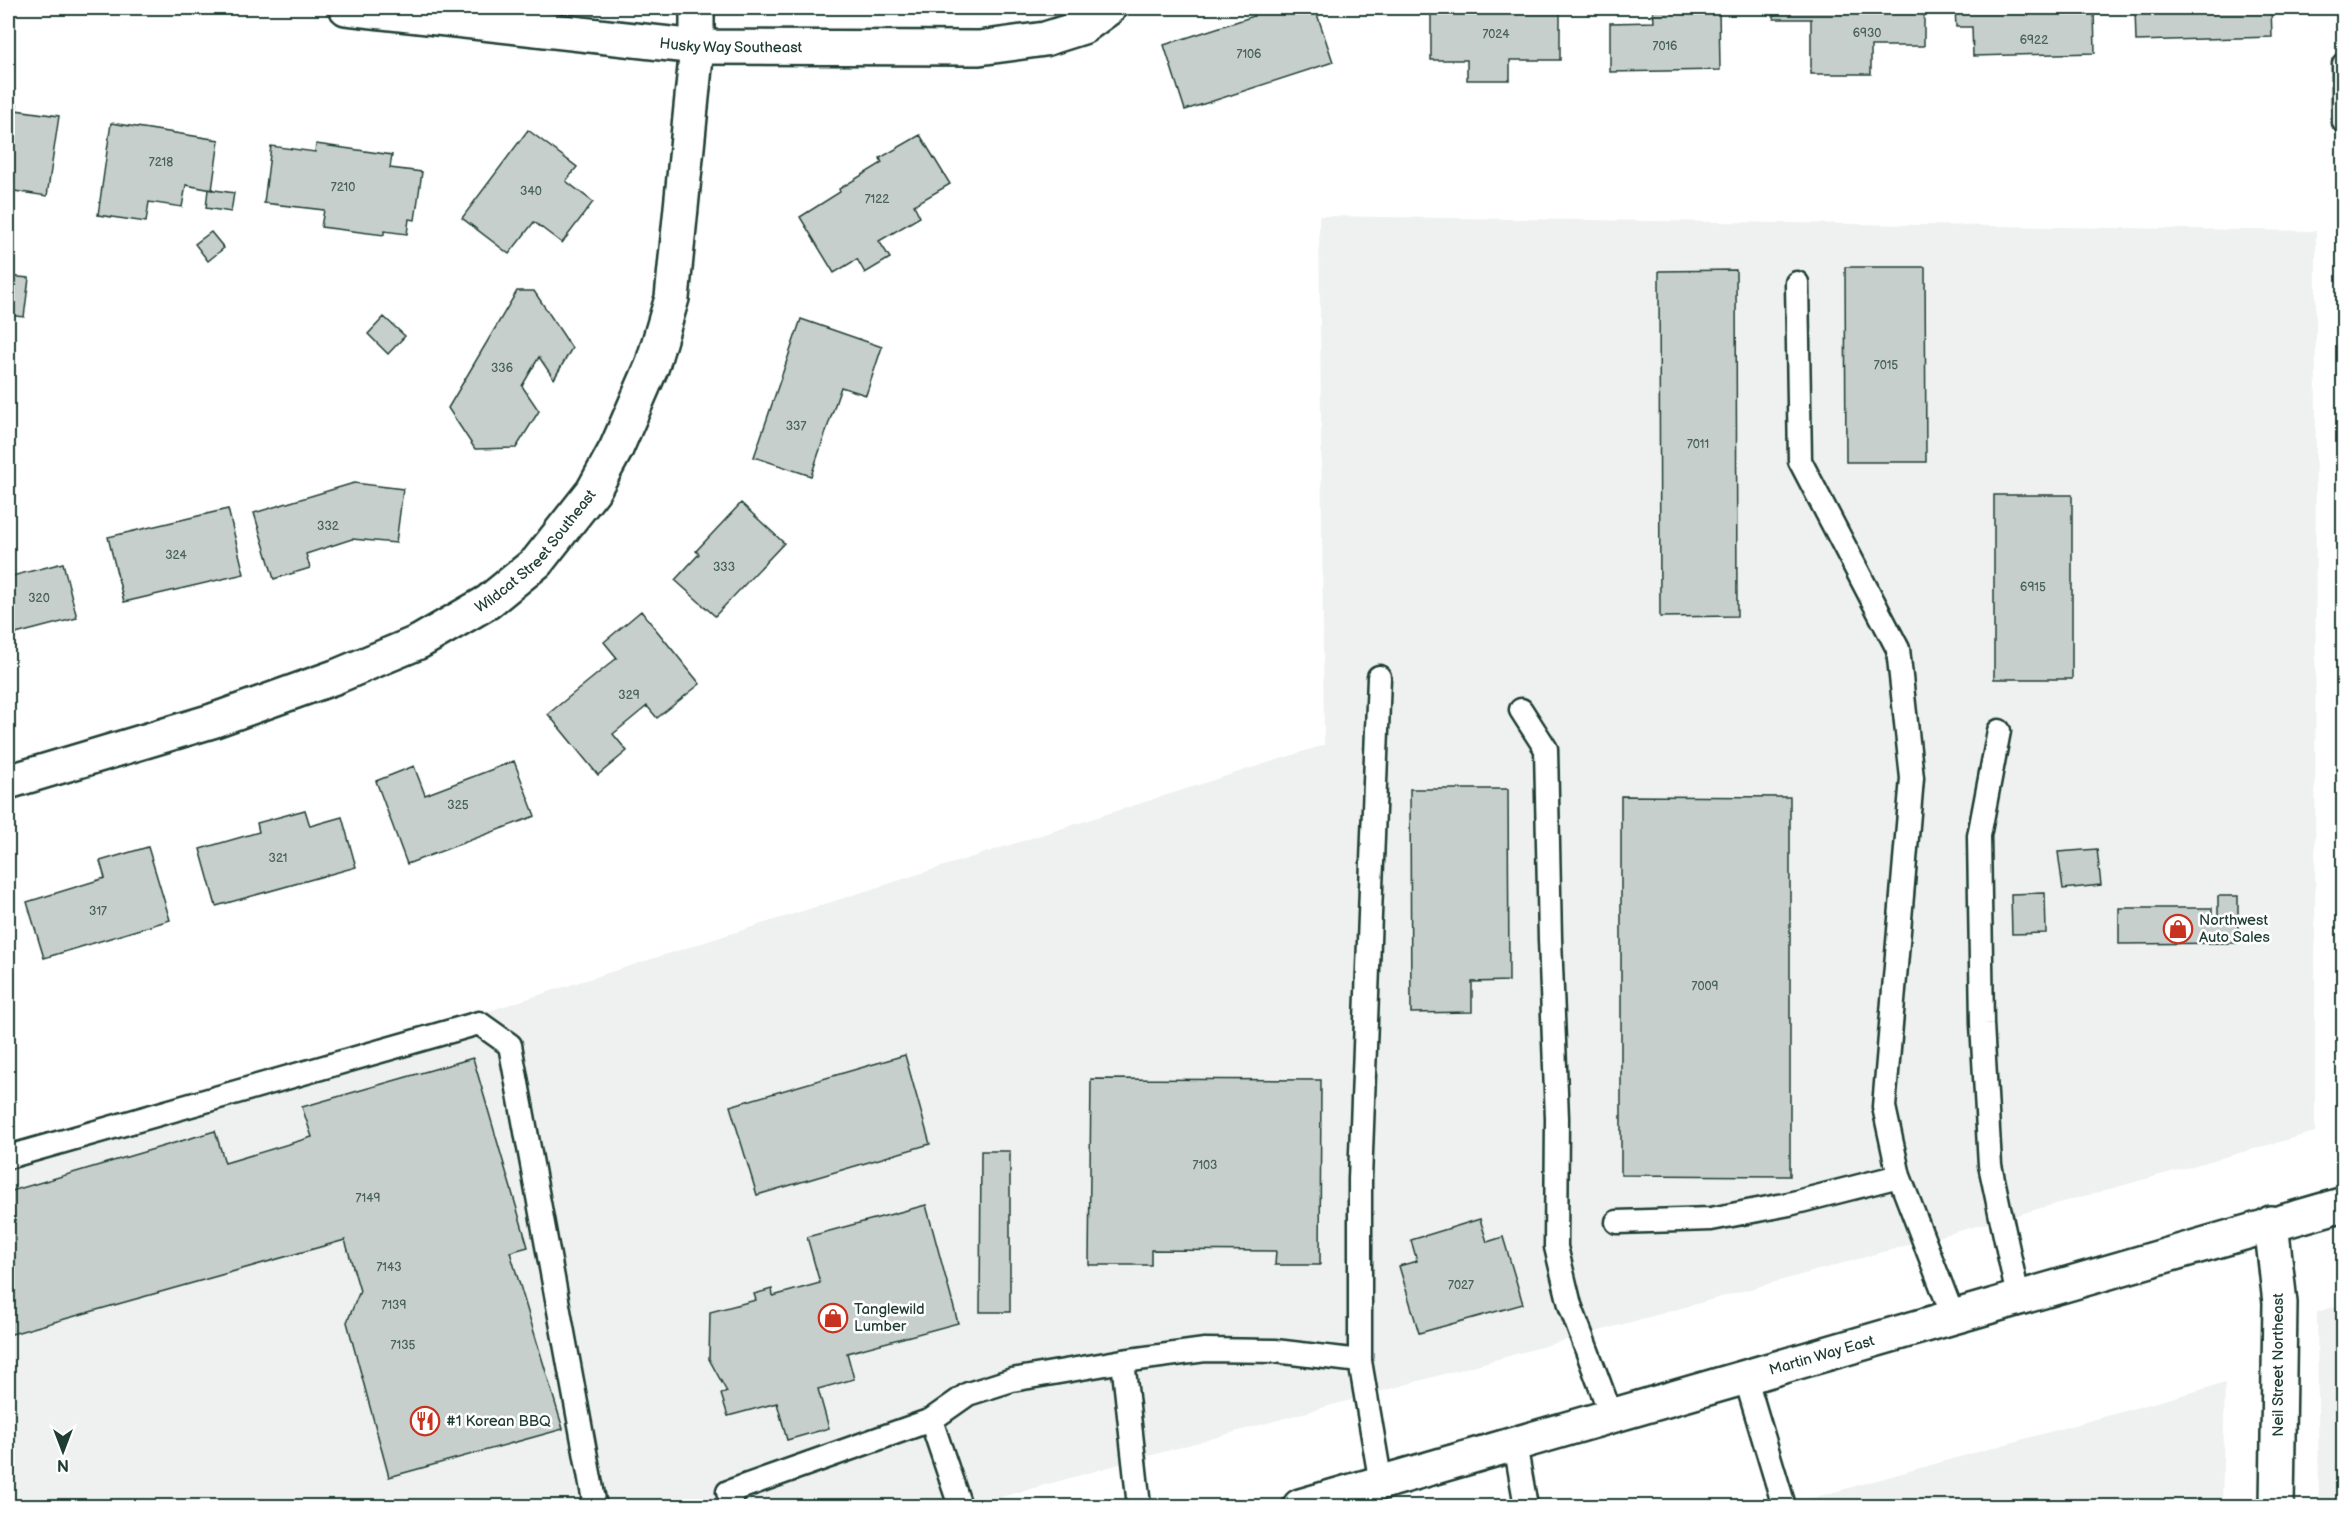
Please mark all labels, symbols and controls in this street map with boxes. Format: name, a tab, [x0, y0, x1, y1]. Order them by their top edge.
house number: 6930	[1853, 26, 1881, 41]
house number: 7024	[1482, 27, 1510, 42]
house number: 6922	[2020, 33, 2048, 48]
street label: Husky Way Southeast	[659, 34, 803, 57]
house number: 7016	[1653, 39, 1677, 54]
house number: 7106	[1237, 47, 1261, 62]
house number: 7218	[149, 155, 173, 170]
house number: 7210	[331, 180, 355, 195]
house number: 340	[520, 184, 542, 199]
house number: 7122	[865, 192, 889, 207]
house number: 7015	[1874, 358, 1898, 373]
house number: 336	[491, 361, 513, 376]
house number: 337	[786, 419, 806, 434]
house number: 7011	[1687, 437, 1709, 452]
street label: Wildcat Street Southeast	[472, 486, 601, 617]
house number: 332	[317, 519, 339, 534]
house number: 324	[165, 548, 187, 563]
house number: 333	[713, 560, 735, 575]
house number: 6915	[2020, 580, 2046, 595]
house number: 320	[28, 591, 50, 606]
house number: 329	[618, 688, 640, 703]
house number: 325	[447, 798, 469, 813]
house number: 321	[269, 851, 287, 866]
house number: 317	[89, 904, 107, 919]
place label: Northwest Auto Sales	[2199, 911, 2270, 947]
shop icon: Northwest Auto Sales	[2162, 913, 2194, 945]
house number: 7009	[1692, 979, 1719, 994]
house number: 7103	[1193, 1158, 1217, 1173]
house number: 7149	[356, 1191, 380, 1206]
house number: 7143	[376, 1260, 402, 1275]
house number: 7027	[1448, 1278, 1474, 1293]
street label: Neil Street Northeast	[2269, 1293, 2288, 1437]
house number: 7139	[382, 1298, 406, 1313]
place label: Tanglewild Lumber	[854, 1300, 925, 1336]
shop icon: Tanglewild Lumber	[817, 1302, 849, 1334]
street label: Martin Way East	[1767, 1331, 1877, 1380]
house number: 7135	[391, 1338, 416, 1353]
restaurant icon: #1 Korean BBQ	[409, 1405, 441, 1437]
place label: #1 Korean BBQ	[446, 1412, 551, 1431]
north arrow	[33, 1421, 93, 1481]
text: N	[57, 1455, 69, 1474]

